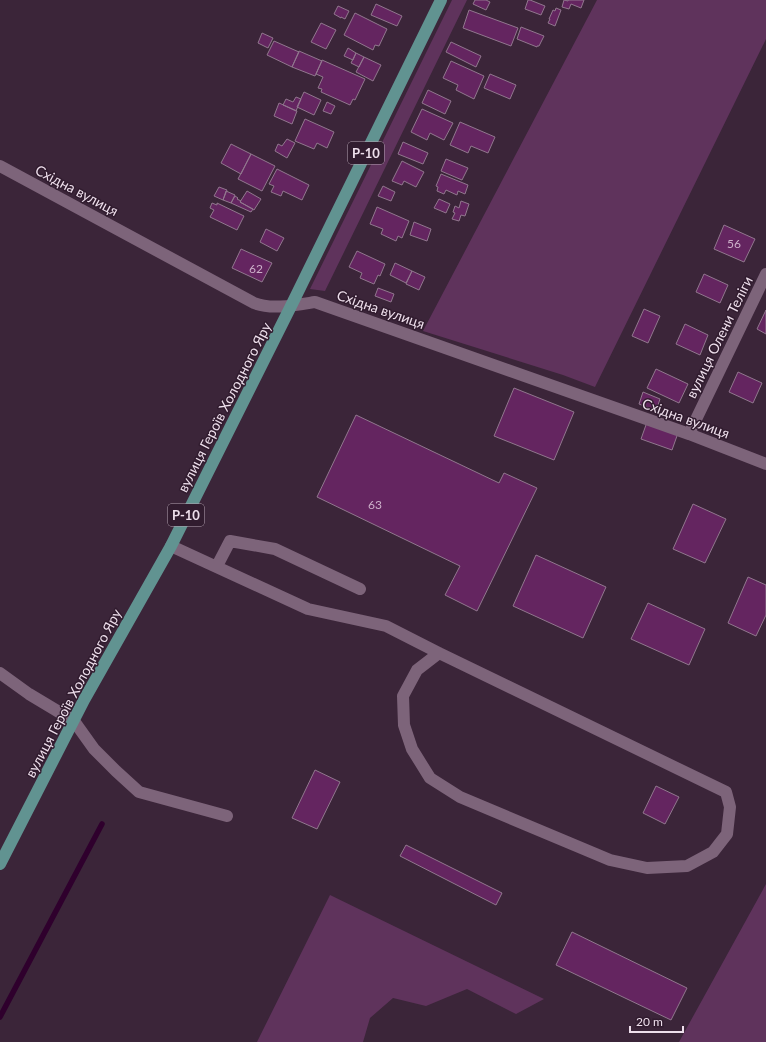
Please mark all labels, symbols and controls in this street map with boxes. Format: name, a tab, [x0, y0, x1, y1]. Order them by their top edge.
road number: Р-10	[348, 142, 384, 164]
street label: Східна вулиця	[33, 161, 121, 219]
house number: 56	[727, 236, 741, 251]
house number: 62	[249, 261, 263, 276]
street label: вулиця Олени Теліги	[682, 273, 756, 401]
street label: Східна вулиця	[335, 286, 427, 332]
street label: вулиця Героїв Холодного Яру	[174, 319, 275, 495]
street label: Східна вулиця	[640, 394, 732, 442]
house number: 63	[368, 497, 382, 512]
road number: Р-10	[168, 504, 204, 526]
street label: вулиця Героїв Холодного Яру	[21, 605, 125, 780]
scale bar	[630, 1008, 683, 1034]
text: 20 m	[636, 1014, 663, 1029]

